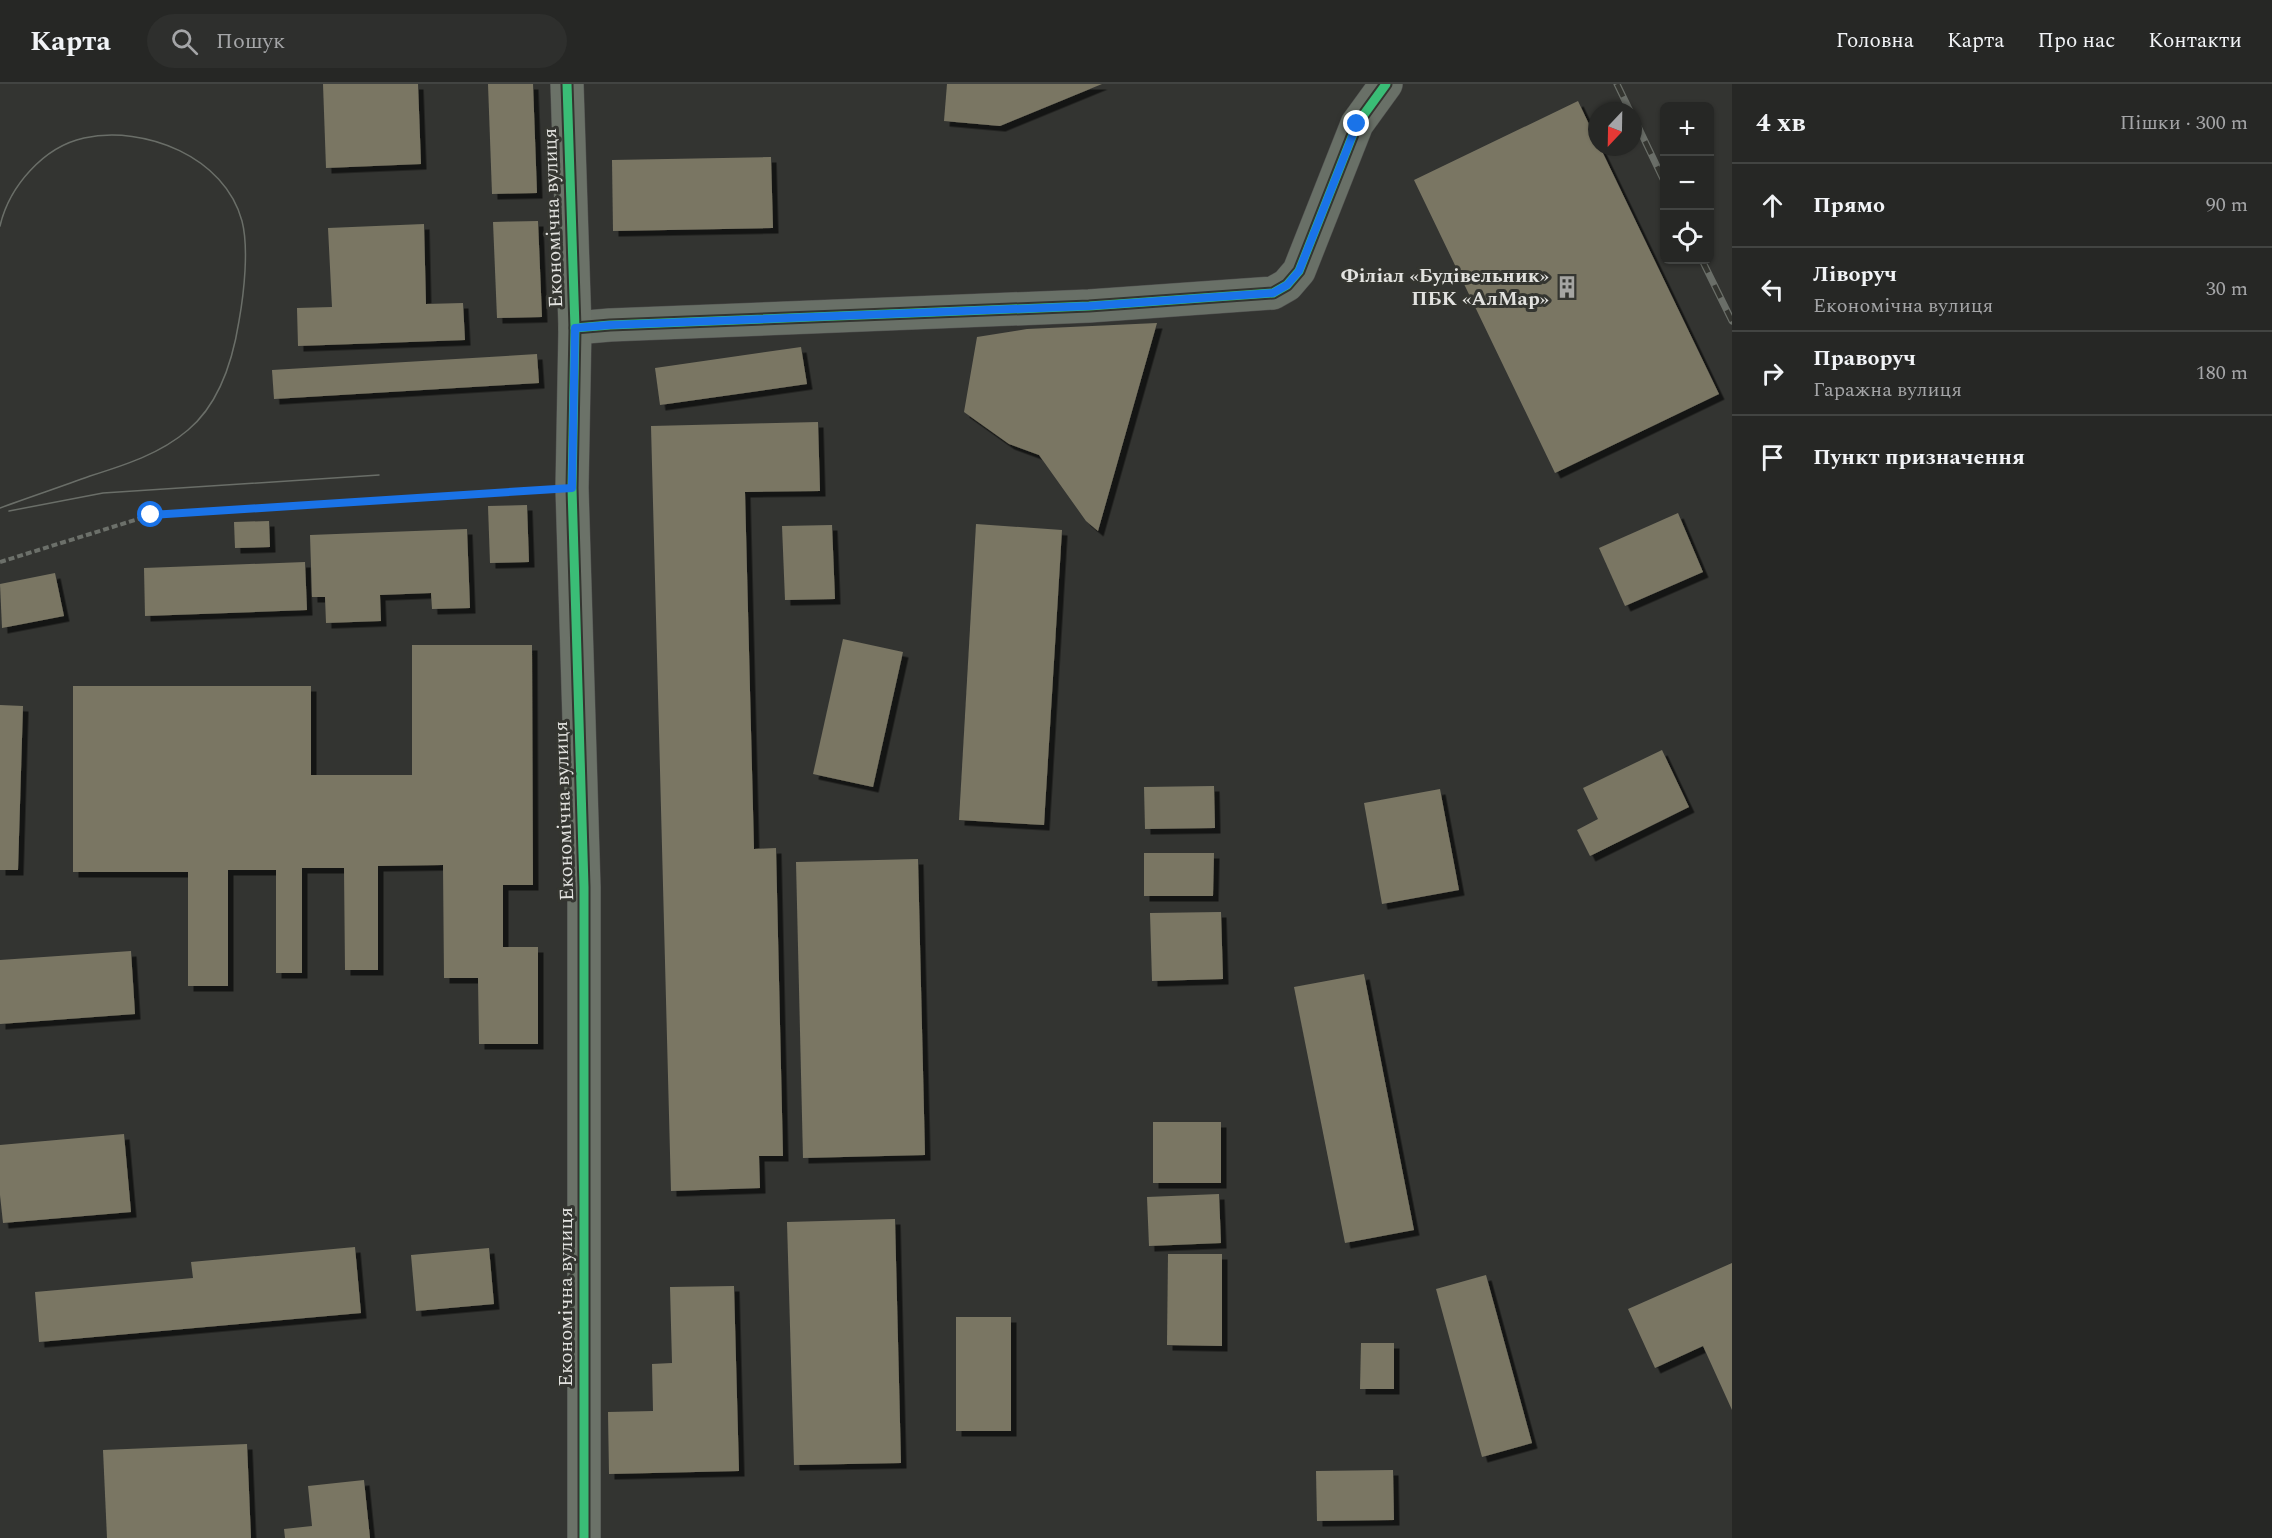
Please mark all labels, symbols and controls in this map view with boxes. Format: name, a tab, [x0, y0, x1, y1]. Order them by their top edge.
search box	[147, 14, 567, 68]
text: Карта	[30, 20, 111, 63]
icon: search	[168, 25, 201, 58]
text: Пошук	[216, 25, 285, 58]
text: Головна	[1836, 25, 1914, 57]
text: Карта	[1947, 25, 2005, 57]
text: Про нас	[2038, 25, 2115, 57]
text: Контакти	[2148, 25, 2242, 57]
north arrow	[1588, 102, 1642, 156]
map controls	[1660, 102, 1714, 264]
button: +	[1660, 102, 1714, 156]
text: 4 хв	[1756, 103, 1806, 143]
text: Пішки · 300 m	[2120, 108, 2248, 138]
route end	[1343, 110, 1369, 136]
street label: Економічна вулиця	[535, 127, 571, 309]
button: −	[1660, 156, 1714, 210]
icon: ahead	[1756, 189, 1789, 222]
text: Прямо	[1813, 189, 1885, 222]
text: 90 m	[2206, 190, 2248, 220]
button: locate	[1660, 210, 1714, 264]
text: Ліворуч	[1813, 258, 1897, 291]
place label: Філіал «Будівельник» ПБК «АлМар»	[1341, 261, 1549, 314]
icon: left	[1756, 273, 1789, 306]
building icon: Філіал «Будівельник» ПБК «АлМар»	[1554, 274, 1580, 300]
text: 30 m	[2206, 274, 2248, 304]
text: Економічна вулиця	[1813, 291, 1993, 321]
text: Праворуч	[1813, 342, 1916, 375]
icon: right	[1756, 357, 1789, 390]
text: 180 m	[2196, 358, 2248, 388]
text: Гаражна вулиця	[1813, 375, 1962, 405]
icon: arrive	[1756, 441, 1789, 474]
text: Пункт призначення	[1813, 441, 2025, 474]
route start	[137, 501, 163, 527]
street label: Економічна вулиця	[546, 720, 582, 902]
street label: Економічна вулиця	[551, 1207, 581, 1387]

